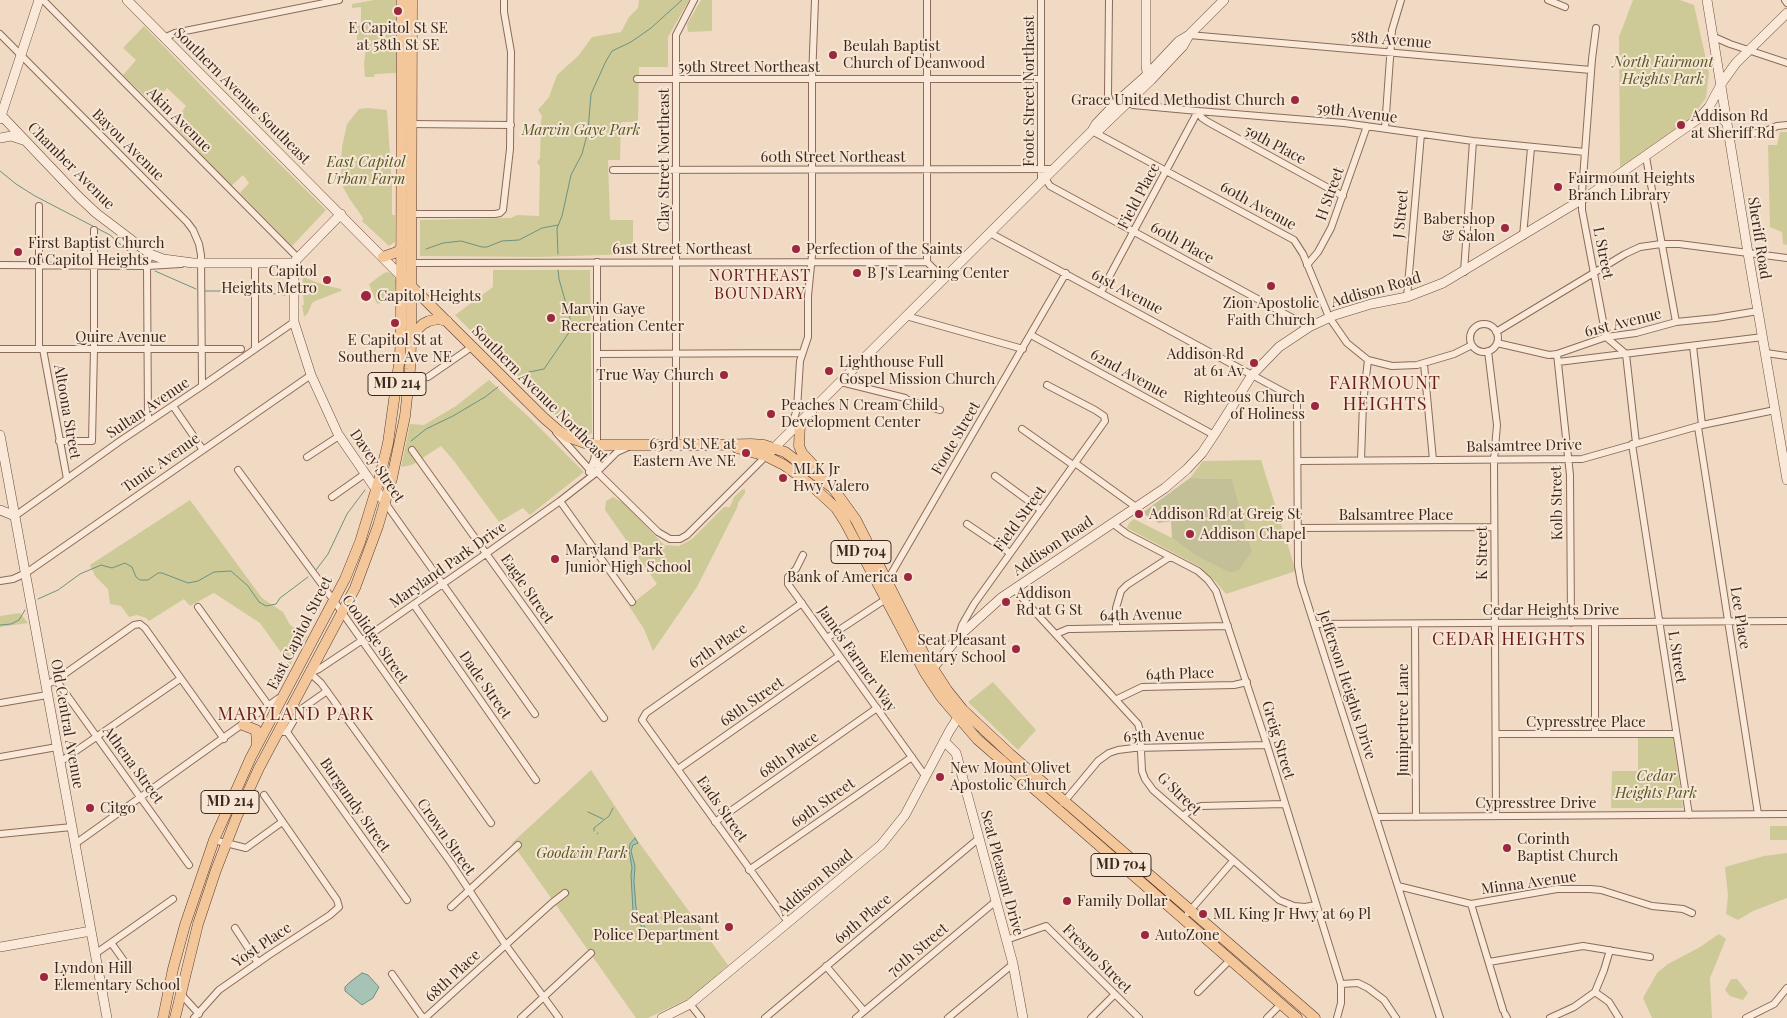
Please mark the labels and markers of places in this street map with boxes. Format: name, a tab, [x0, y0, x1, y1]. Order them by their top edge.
marker: E Capitol St SE at 58th St SE	[392, 5, 404, 17]
place label: E Capitol St SE at 58th St SE	[348, 19, 448, 54]
place label: Beulah Baptist Church of Deanwood	[843, 37, 985, 72]
marker: Beulah Baptist Church of Deanwood	[827, 49, 839, 61]
place label: Grace United Methodist Church	[1071, 91, 1285, 109]
marker: Grace United Methodist Church	[1289, 94, 1301, 106]
place label: Addison Rd at Sheriff Rd	[1691, 107, 1775, 142]
marker: Addison Rd at Sheriff Rd	[1675, 119, 1687, 131]
place label: Fairmount Heights Branch Library	[1568, 169, 1695, 204]
marker: Fairmount Heights Branch Library	[1552, 181, 1564, 193]
place label: Babershop & Salon	[1423, 210, 1495, 245]
marker: Babershop & Salon	[1499, 222, 1511, 234]
place label: First Baptist Church of Capitol Heights	[28, 234, 165, 269]
place label: Perfection of the Saints	[806, 240, 962, 258]
marker: Perfection of the Saints	[790, 243, 802, 255]
marker: First Baptist Church of Capitol Heights	[12, 246, 24, 258]
place label: Capitol Heights Metro	[221, 262, 317, 297]
place label: B J's Learning Center	[867, 264, 1009, 282]
marker: B J's Learning Center	[851, 267, 863, 279]
marker: Capitol Heights Metro	[321, 274, 333, 286]
marker: Zion Apostolic Faith Church	[1265, 280, 1277, 292]
place label: Capitol Heights	[377, 287, 481, 305]
marker: Capitol Heights	[359, 289, 373, 303]
place label: Zion Apostolic Faith Church	[1223, 294, 1319, 329]
place label: Marvin Gaye Recreation Center	[561, 300, 684, 335]
marker: Marvin Gaye Recreation Center	[545, 312, 557, 324]
marker: E Capitol St at Southern Ave NE	[389, 317, 401, 329]
place label: E Capitol St at Southern Ave NE	[338, 331, 452, 366]
place label: Addison Rd at 61 Av	[1167, 345, 1244, 380]
place label: Lighthouse Full Gospel Mission Church	[839, 353, 995, 388]
marker: Addison Rd at 61 Av	[1248, 357, 1260, 369]
marker: Lighthouse Full Gospel Mission Church	[823, 365, 835, 377]
place label: True Way Church	[596, 366, 714, 384]
marker: True Way Church	[718, 369, 730, 381]
place label: Righteous Church of Holiness	[1184, 388, 1305, 423]
place label: Peaches N Cream Child Development Center	[781, 396, 938, 431]
marker: Righteous Church of Holiness	[1309, 400, 1321, 412]
marker: Peaches N Cream Child Development Center	[765, 408, 777, 420]
place label: 63rd St NE at Eastern Ave NE	[633, 435, 736, 470]
marker: 63rd St NE at Eastern Ave NE	[740, 447, 752, 459]
place label: MLK Jr Hwy Valero	[793, 460, 869, 495]
marker: MLK Jr Hwy Valero	[777, 472, 789, 484]
place label: Addison Rd at Greig St	[1149, 505, 1301, 523]
marker: Addison Rd at Greig St	[1133, 508, 1145, 520]
place label: Addison Chapel	[1200, 525, 1306, 543]
marker: Addison Chapel	[1184, 528, 1196, 540]
place label: Maryland Park Junior High School	[565, 541, 691, 576]
marker: Maryland Park Junior High School	[549, 553, 561, 565]
place label: Bank of America	[787, 568, 898, 586]
marker: Bank of America	[902, 571, 914, 583]
place label: Addison Rd at G St	[1016, 584, 1082, 619]
marker: Addison Rd at G St	[1000, 596, 1012, 608]
place label: Seat Pleasant Elementary School	[880, 631, 1006, 666]
marker: Seat Pleasant Elementary School	[1010, 643, 1022, 655]
place label: New Mount Olivet Apostolic Church	[950, 759, 1071, 794]
marker: New Mount Olivet Apostolic Church	[934, 771, 946, 783]
place label: Citgo	[100, 799, 136, 817]
marker: Citgo	[84, 802, 96, 814]
place label: Corinth Baptist Church	[1517, 830, 1618, 865]
marker: Corinth Baptist Church	[1501, 842, 1513, 854]
place label: Family Dollar	[1077, 892, 1168, 910]
marker: Family Dollar	[1061, 895, 1073, 907]
place label: ML King Jr Hwy at 69 Pl	[1213, 905, 1371, 923]
marker: ML King Jr Hwy at 69 Pl	[1197, 908, 1209, 920]
place label: Seat Pleasant Police Department	[593, 909, 719, 944]
marker: Seat Pleasant Police Department	[723, 921, 735, 933]
place label: AutoZone	[1155, 926, 1220, 944]
marker: AutoZone	[1139, 929, 1151, 941]
place label: Lyndon Hill Elementary School	[54, 959, 180, 994]
marker: Lyndon Hill Elementary School	[38, 971, 50, 983]

